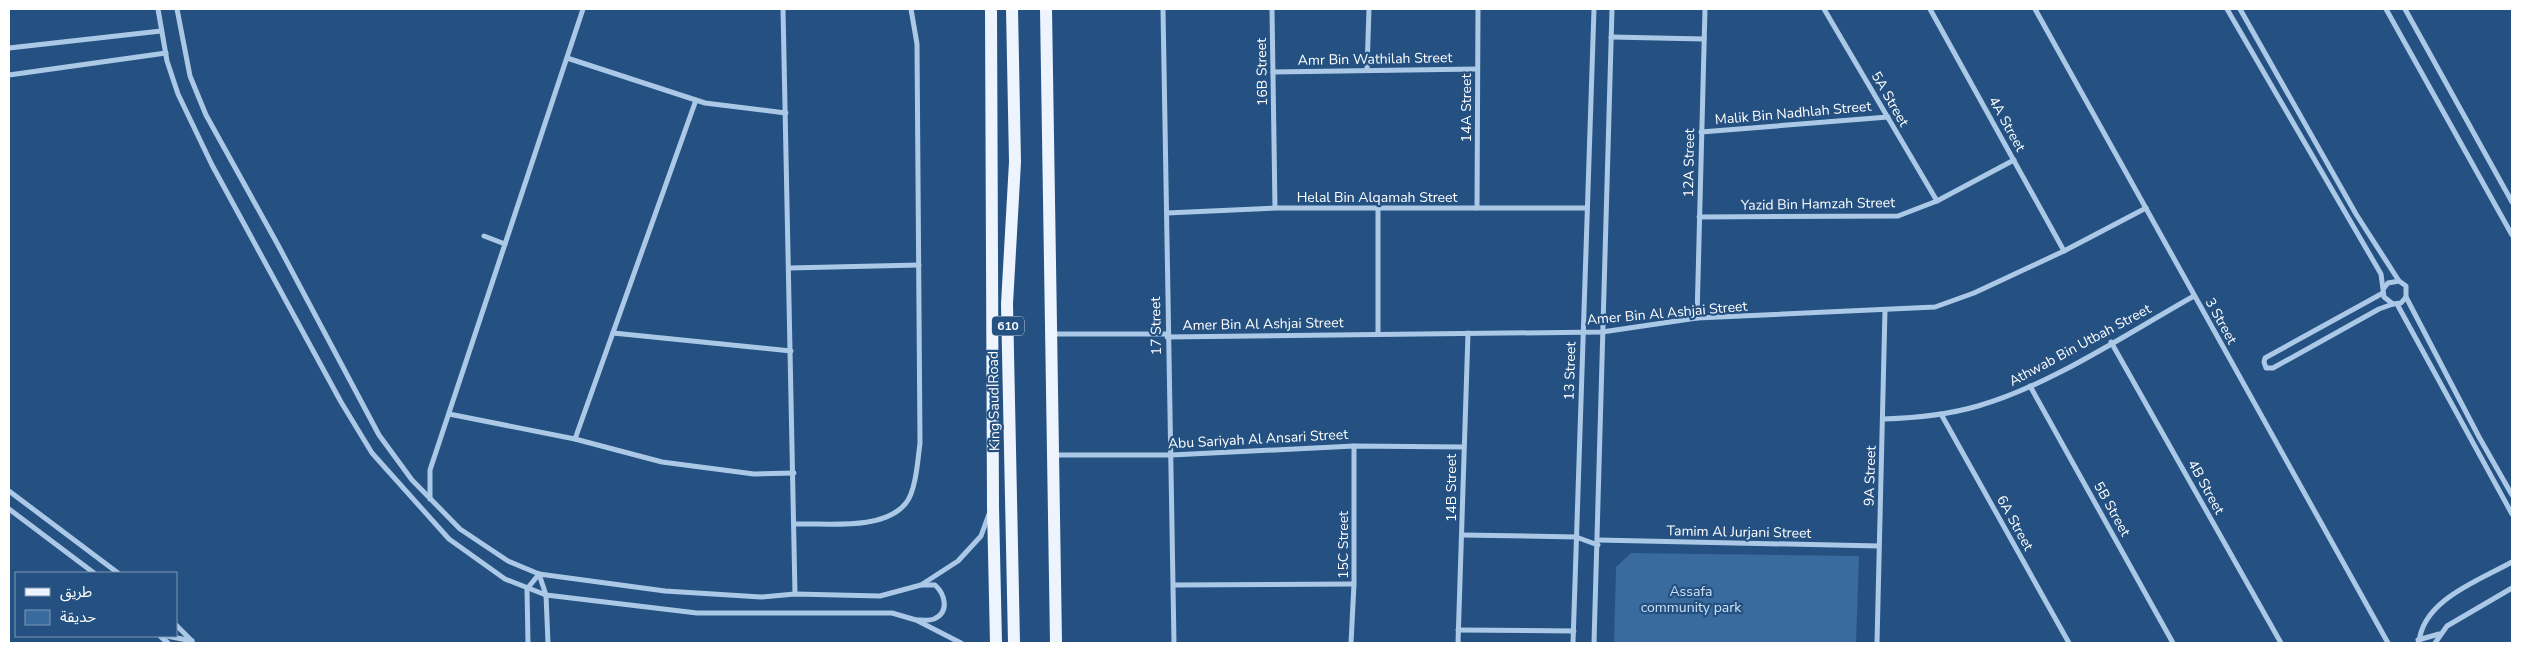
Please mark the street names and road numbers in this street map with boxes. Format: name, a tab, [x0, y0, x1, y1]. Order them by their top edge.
street label: 16B Street	[1252, 38, 1272, 106]
street label: Amr Bin Wathilah Street	[1298, 48, 1452, 70]
street label: 5A Street	[1867, 68, 1913, 130]
street label: 14A Street	[1457, 74, 1476, 142]
street label: 4A Street	[1984, 93, 2030, 155]
street label: Malik Bin Nadhlah Street	[1714, 97, 1872, 129]
street label: 12A Street	[1679, 128, 1699, 198]
street label: Helal Bin Alqamah Street	[1297, 188, 1457, 207]
street label: Yazid Bin Hamzah Street	[1740, 193, 1895, 215]
street label: 3 Street	[2201, 294, 2242, 348]
street label: 17 Street	[1146, 296, 1166, 355]
street label: Amer Bin Al Ashjai Street	[1586, 297, 1748, 329]
street label: Athwab Bin Utbah Street	[2006, 299, 2154, 391]
street label: Amer Bin Al Ashjai Street	[1182, 313, 1344, 335]
road number: 610	[992, 316, 1024, 336]
street label: 13 Street	[1559, 341, 1581, 401]
street label: King Saud Road	[984, 351, 1004, 451]
street label: Abu Sariyah Al Ansari Street	[1167, 425, 1349, 453]
street label: 9A Street	[1859, 445, 1881, 507]
street label: 14B Street	[1442, 454, 1461, 522]
street label: 4B Street	[2183, 456, 2229, 518]
street label: 5B Street	[2089, 478, 2135, 540]
street label: 6A Street	[1992, 492, 2038, 554]
street label: 15C Street	[1334, 511, 1353, 579]
street label: Tamim Al Jurjani Street	[1667, 521, 1812, 543]

